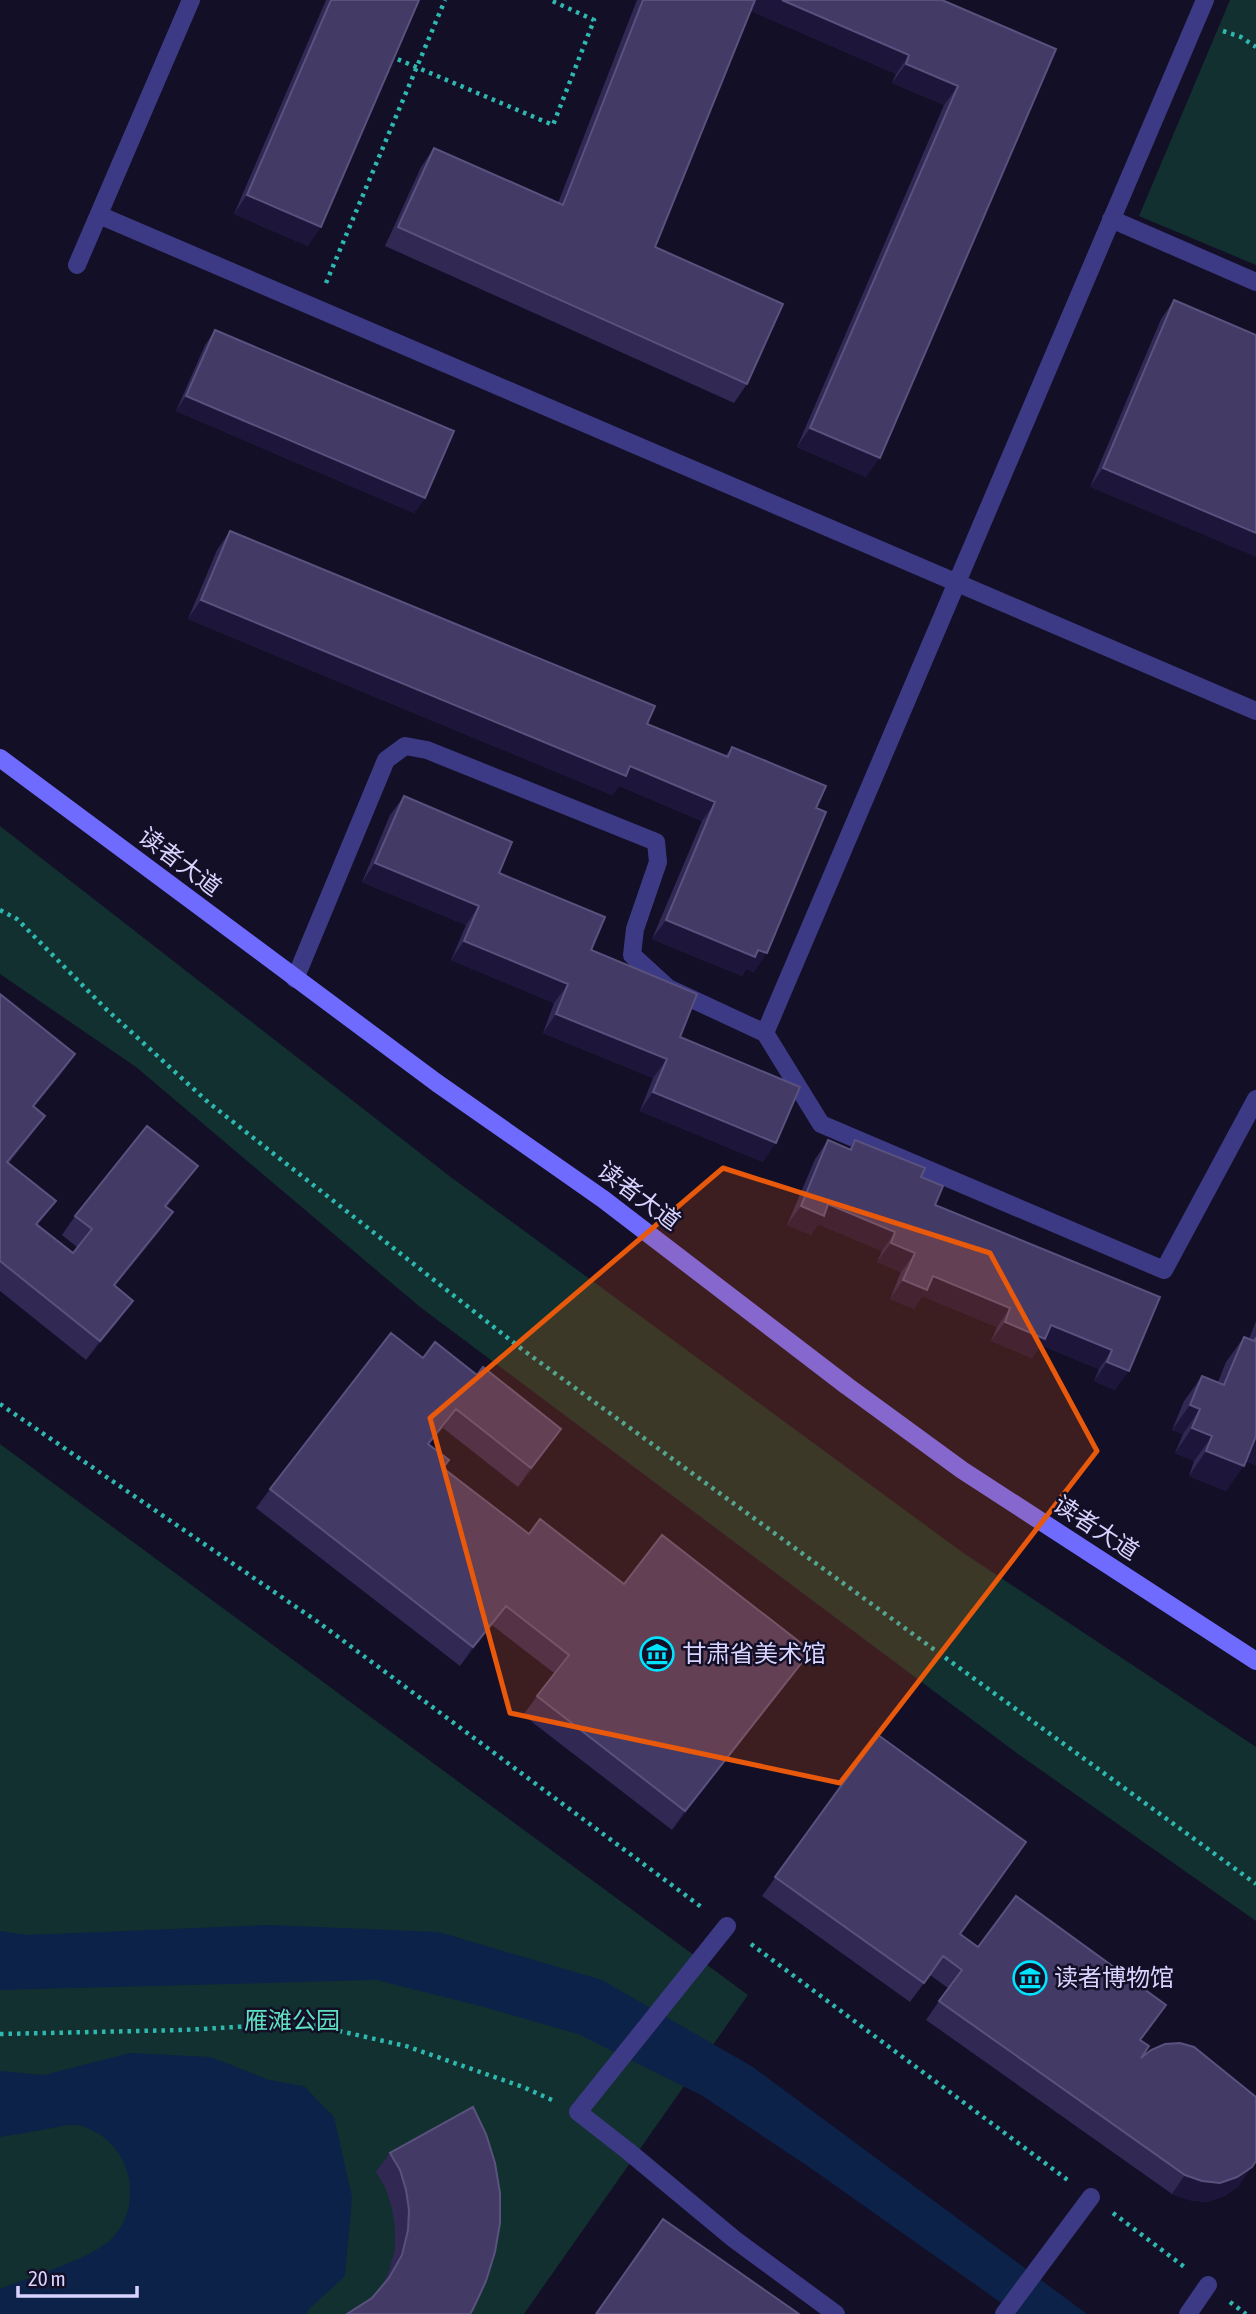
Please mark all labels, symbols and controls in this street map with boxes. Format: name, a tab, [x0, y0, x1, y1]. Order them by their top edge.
street label: 读者大道	[134, 822, 227, 901]
street label: 读者大道	[593, 1156, 686, 1235]
street label: 读者大道	[1049, 1490, 1144, 1565]
museum icon: 甘肃省美术馆	[638, 1635, 676, 1673]
place label: 甘肃省美术馆	[682, 1640, 826, 1667]
museum icon: 读者博物馆	[1011, 1959, 1049, 1997]
place label: 读者博物馆	[1054, 1964, 1174, 1991]
park label: 雁滩公园	[244, 2007, 340, 2034]
scale bar	[18, 2254, 136, 2298]
text: 20 m	[28, 2266, 66, 2290]

